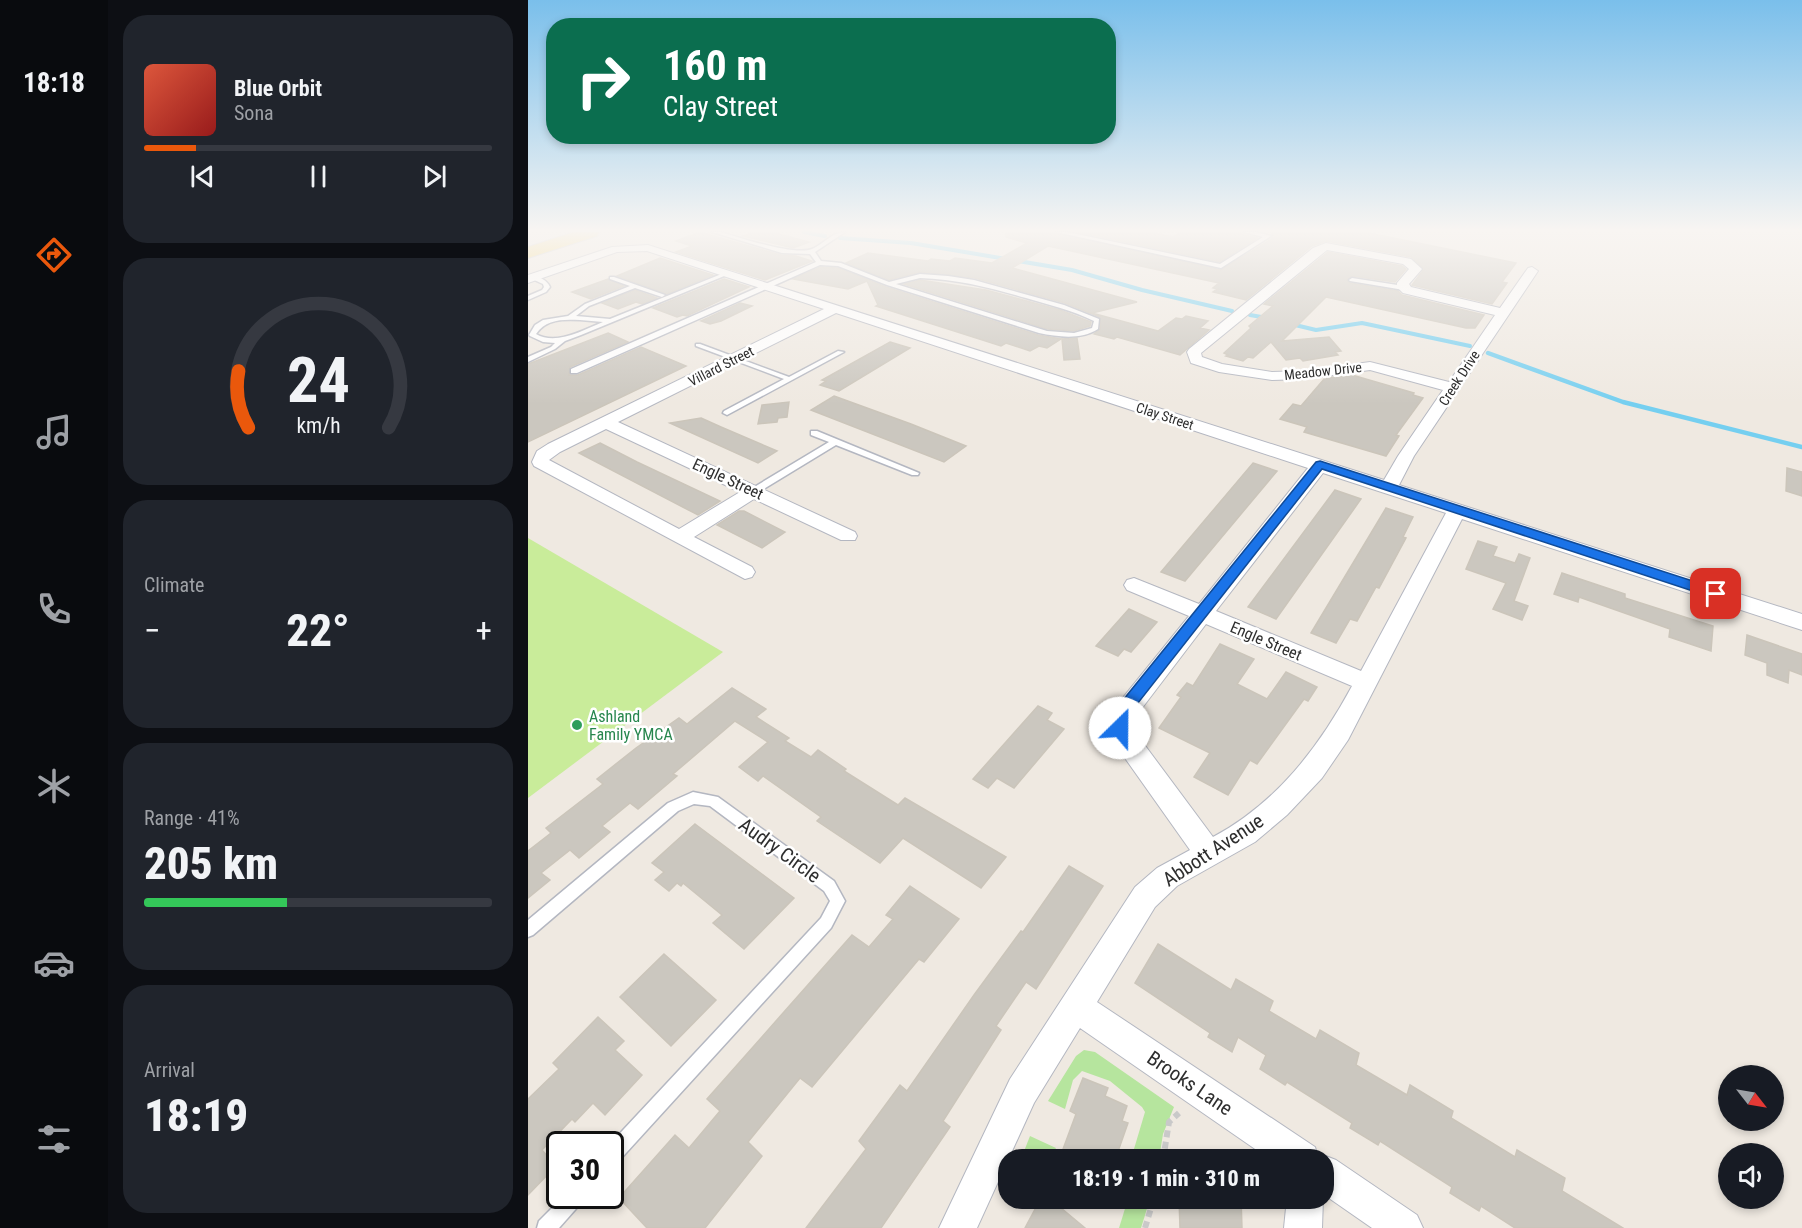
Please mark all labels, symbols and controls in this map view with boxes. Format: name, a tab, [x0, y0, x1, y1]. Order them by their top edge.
text: 160 m	[663, 41, 768, 90]
icon: right	[564, 42, 642, 120]
text: 18:18	[23, 67, 85, 99]
text: Blue Orbit	[234, 76, 322, 101]
text: Clay Street	[663, 91, 778, 123]
text: Sona	[234, 101, 274, 125]
icon: previous	[186, 160, 219, 193]
icon: pause	[302, 160, 335, 193]
icon: next	[418, 160, 451, 193]
icon: directions	[33, 234, 75, 276]
street label: Villard Street	[686, 343, 756, 389]
text: 24	[286, 345, 350, 418]
street label: Creek Drive	[1435, 347, 1483, 409]
street label: Meadow Drive	[1283, 359, 1363, 383]
street label: Clay Street	[1134, 399, 1196, 433]
icon: music	[33, 411, 75, 453]
text: km/h	[296, 414, 340, 439]
street label: Engle Street	[690, 454, 767, 504]
pin	[1690, 568, 1741, 619]
text: Climate	[144, 573, 204, 597]
icon: arrive	[1699, 577, 1732, 610]
icon: phone	[33, 588, 75, 630]
text: 22°	[286, 604, 350, 657]
text: −	[144, 611, 161, 650]
text: +	[476, 611, 492, 650]
street label: Engle Street	[1227, 617, 1305, 665]
position arrow	[1088, 696, 1152, 760]
place label: Ashland Family YMCA	[589, 707, 673, 744]
marker: Ashland Family YMCA	[570, 718, 584, 732]
icon: climate	[33, 765, 75, 807]
text: Range · 41%	[144, 806, 240, 830]
street label: Abbott Avenue	[1158, 809, 1268, 891]
street label: Audry Circle	[734, 812, 826, 888]
text: 205 km	[144, 837, 278, 890]
icon: car	[33, 942, 75, 984]
street label: Brooks Lane	[1143, 1046, 1237, 1120]
text: Arrival	[144, 1058, 195, 1082]
north arrow	[1718, 1065, 1784, 1131]
map controls	[1718, 1065, 1784, 1209]
text: 18:19	[144, 1089, 248, 1142]
icon: filters	[33, 1118, 75, 1160]
speed limit sign: 30	[546, 1131, 624, 1209]
button: sound	[1718, 1143, 1784, 1209]
text: 18:19 · 1 min · 310 m	[1072, 1166, 1260, 1191]

